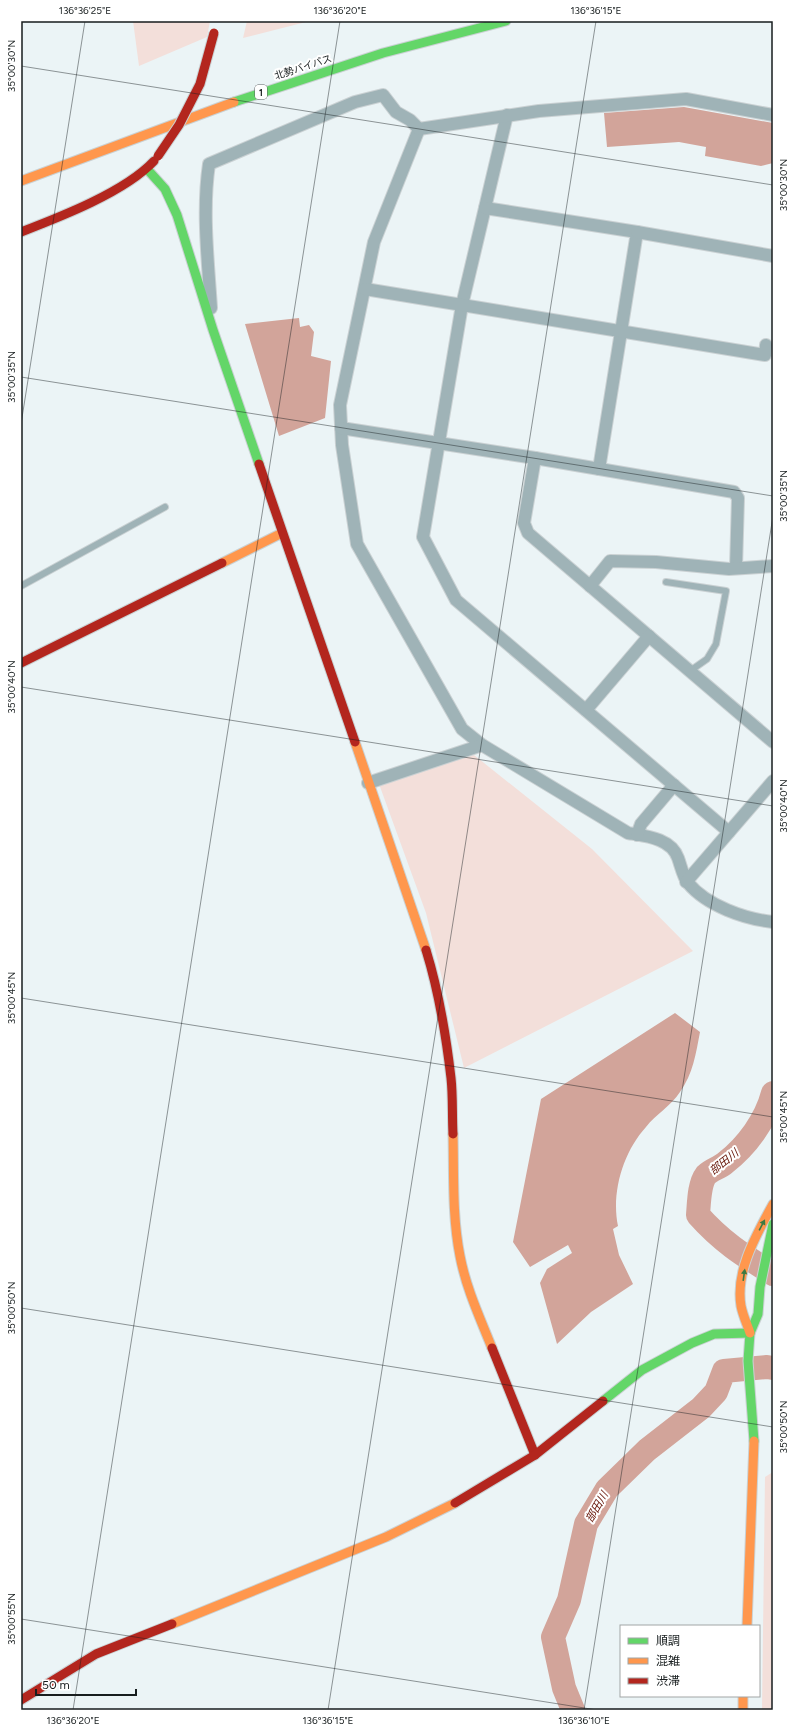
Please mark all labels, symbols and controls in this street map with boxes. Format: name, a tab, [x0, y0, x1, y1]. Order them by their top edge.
text: 136°36'25"E	[59, 4, 111, 17]
text: 136°36'20"E	[313, 4, 367, 17]
text: 136°36'15"E	[570, 4, 622, 17]
text: 35°00'30"N	[5, 40, 18, 92]
street label: 北勢バイパス	[273, 52, 333, 82]
road number: 1	[255, 85, 267, 99]
text: 35°00'30"N	[777, 159, 790, 211]
text: 35°00'35"N	[5, 351, 18, 403]
text: 35°00'35"N	[777, 470, 790, 522]
text: 35°00'40"N	[5, 660, 18, 714]
text: 35°00'40"N	[777, 779, 790, 833]
text: 35°00'45"N	[5, 972, 18, 1024]
text: 35°00'45"N	[777, 1091, 790, 1143]
water label: 部田川	[707, 1146, 742, 1177]
one-way arrow	[759, 1219, 765, 1231]
one-way arrow	[741, 1269, 747, 1281]
text: 35°00'50"N	[5, 1282, 18, 1334]
text: 35°00'50"N	[777, 1401, 790, 1453]
water label: 部田川	[583, 1489, 611, 1525]
text: 35°00'55"N	[5, 1593, 18, 1645]
legend	[620, 1625, 760, 1697]
text: 順調	[656, 1634, 680, 1648]
text: 混雑	[656, 1654, 680, 1668]
scale bar	[36, 1671, 136, 1697]
text: 渋滞	[656, 1674, 680, 1688]
text: 50 m	[42, 1678, 70, 1692]
text: 136°36'20"E	[46, 1714, 100, 1727]
text: 136°36'15"E	[302, 1714, 354, 1727]
text: 136°36'10"E	[558, 1714, 610, 1727]

